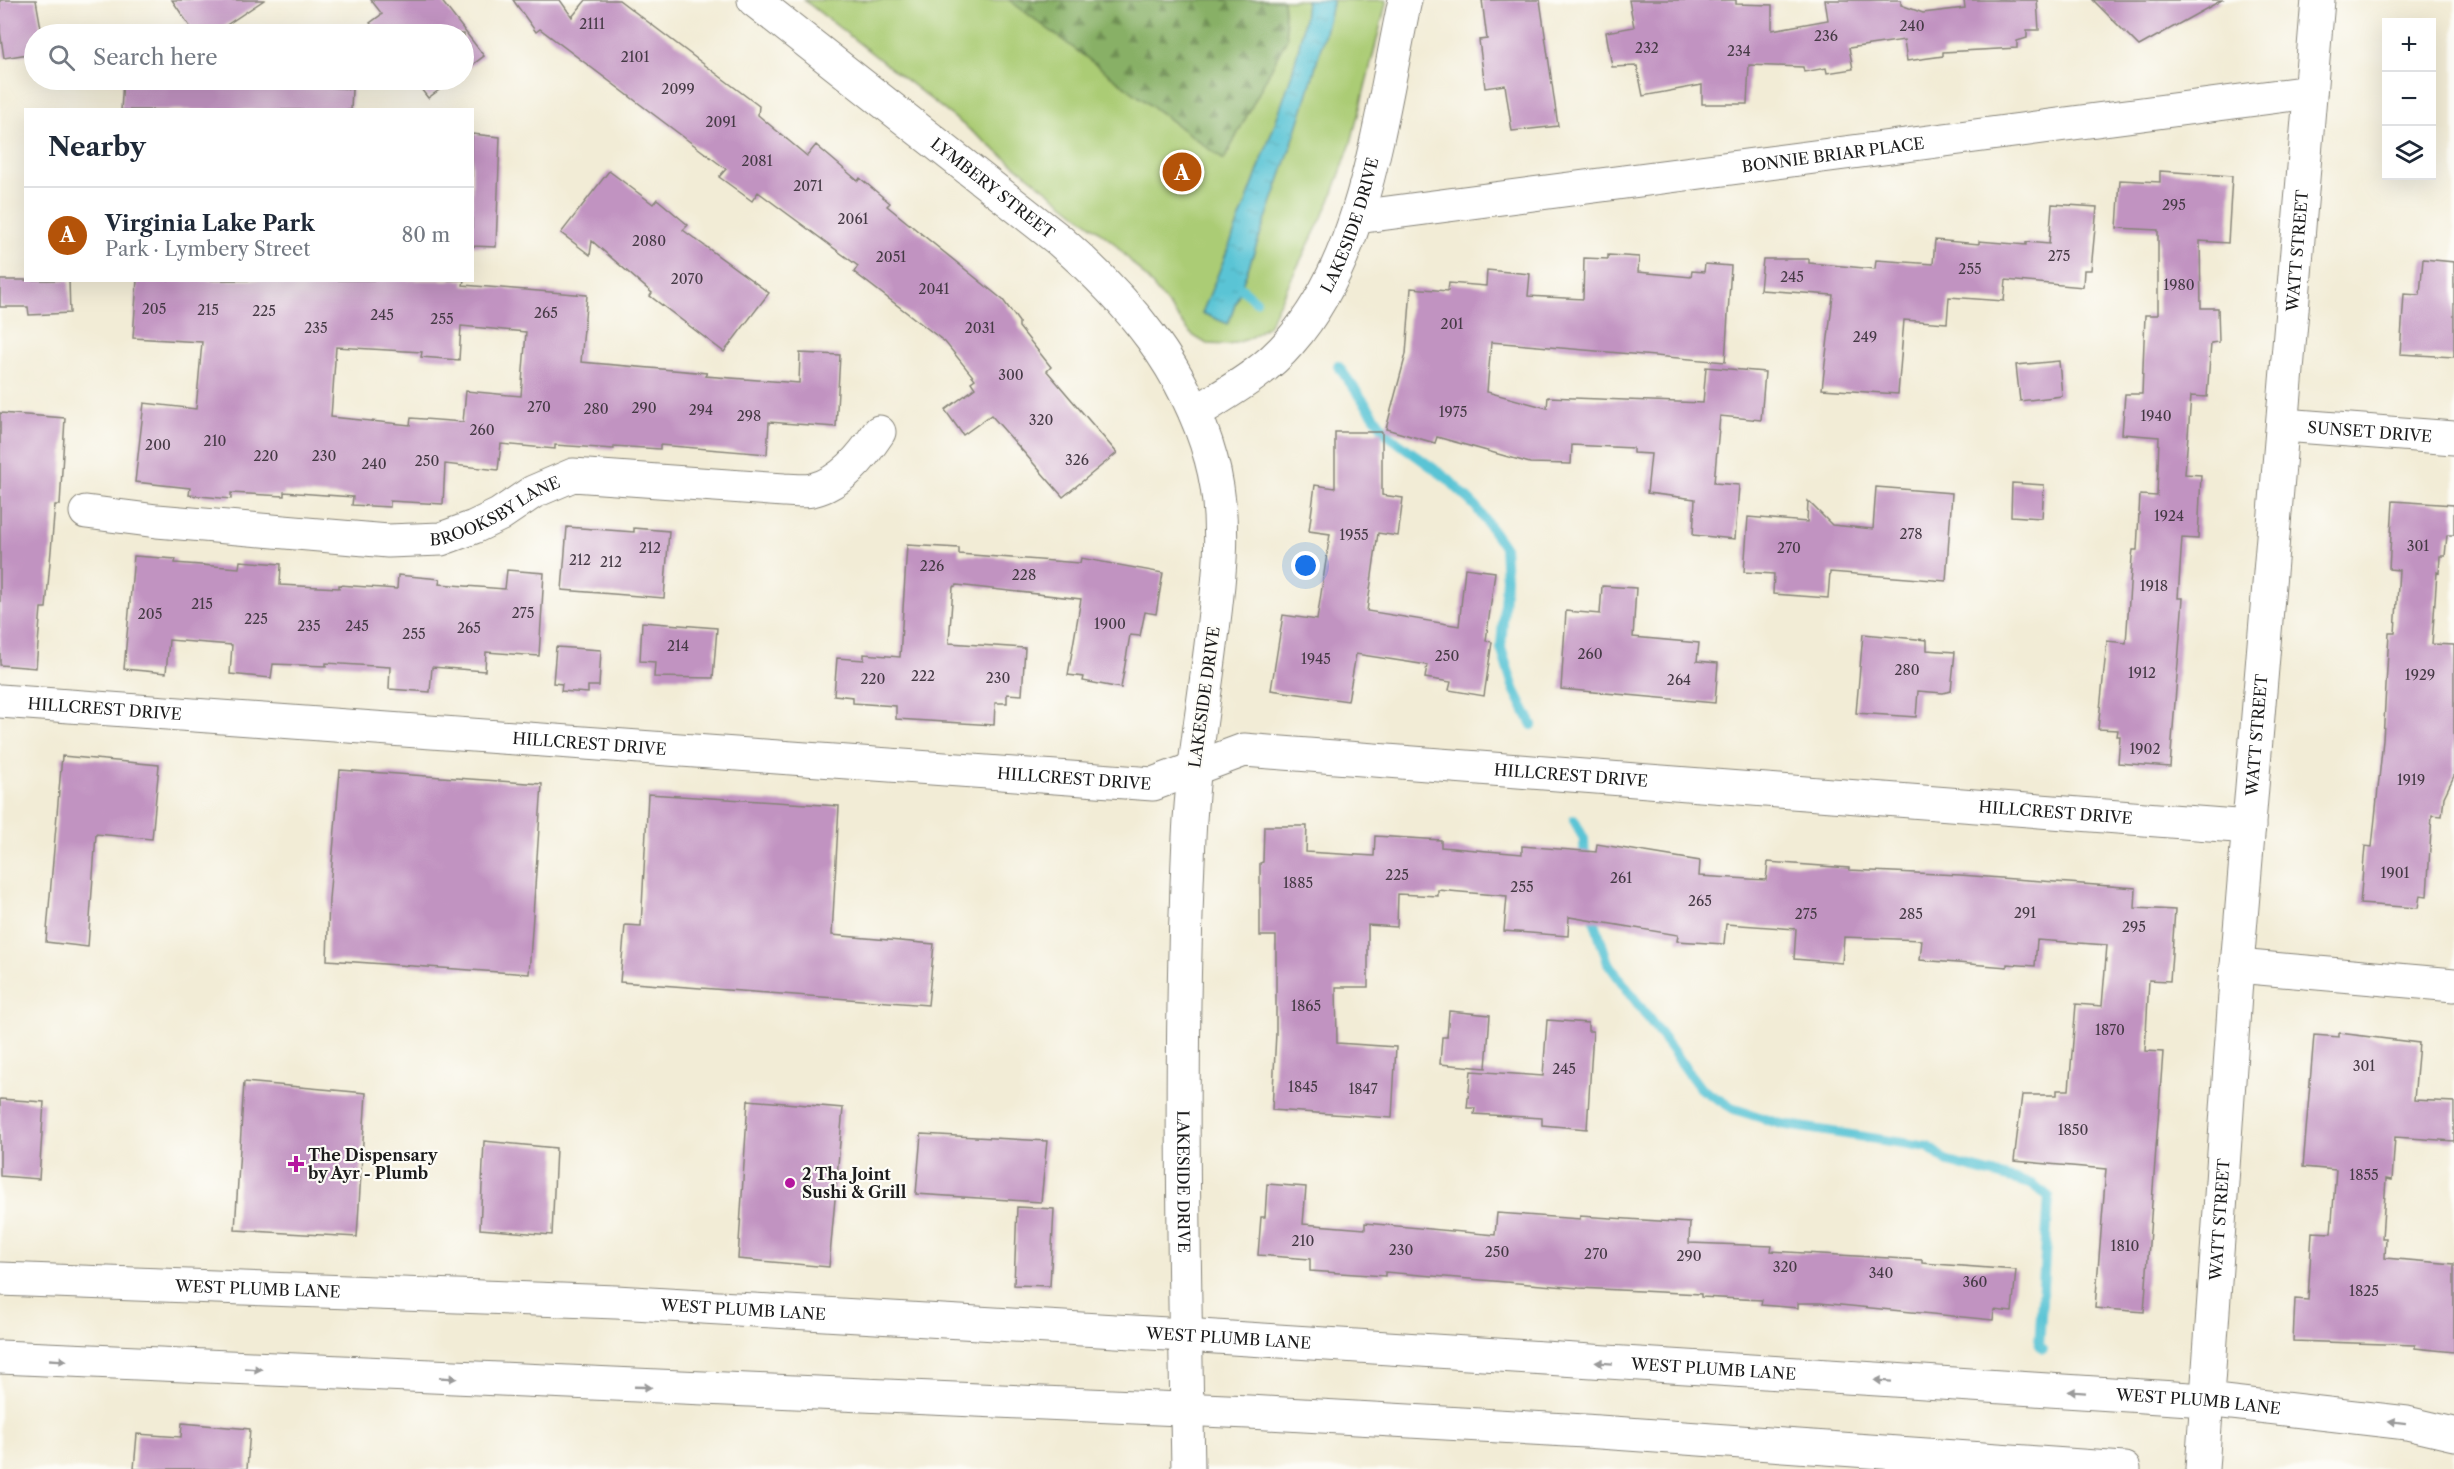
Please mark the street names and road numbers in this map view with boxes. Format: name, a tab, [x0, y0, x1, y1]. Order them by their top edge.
street label: LYMBERY STREET	[927, 133, 1059, 243]
street label: BONNIE BRIAR PLACE	[1740, 133, 1925, 176]
street label: LAKESIDE DRIVE	[1316, 155, 1383, 296]
street label: WATT STREET	[2282, 189, 2312, 313]
street label: SUNSET DRIVE	[2307, 417, 2433, 446]
street label: BROOKSBY LANE	[429, 472, 563, 549]
street label: LAKESIDE DRIVE	[1184, 625, 1224, 769]
street label: WATT STREET	[2241, 673, 2271, 798]
street label: HILLCREST DRIVE	[27, 693, 182, 724]
street label: HILLCREST DRIVE	[512, 728, 667, 759]
street label: HILLCREST DRIVE	[1493, 759, 1649, 791]
street label: HILLCREST DRIVE	[997, 763, 1152, 794]
street label: HILLCREST DRIVE	[1978, 796, 2133, 828]
street label: LAKESIDE DRIVE	[1173, 1110, 1194, 1253]
street label: WATT STREET	[2205, 1158, 2234, 1282]
street label: WEST PLUMB LANE	[174, 1276, 341, 1302]
street label: WEST PLUMB LANE	[659, 1295, 826, 1324]
street label: WEST PLUMB LANE	[1144, 1323, 1312, 1353]
street label: WEST PLUMB LANE	[1629, 1353, 1797, 1384]
street label: WEST PLUMB LANE	[2114, 1384, 2282, 1418]

